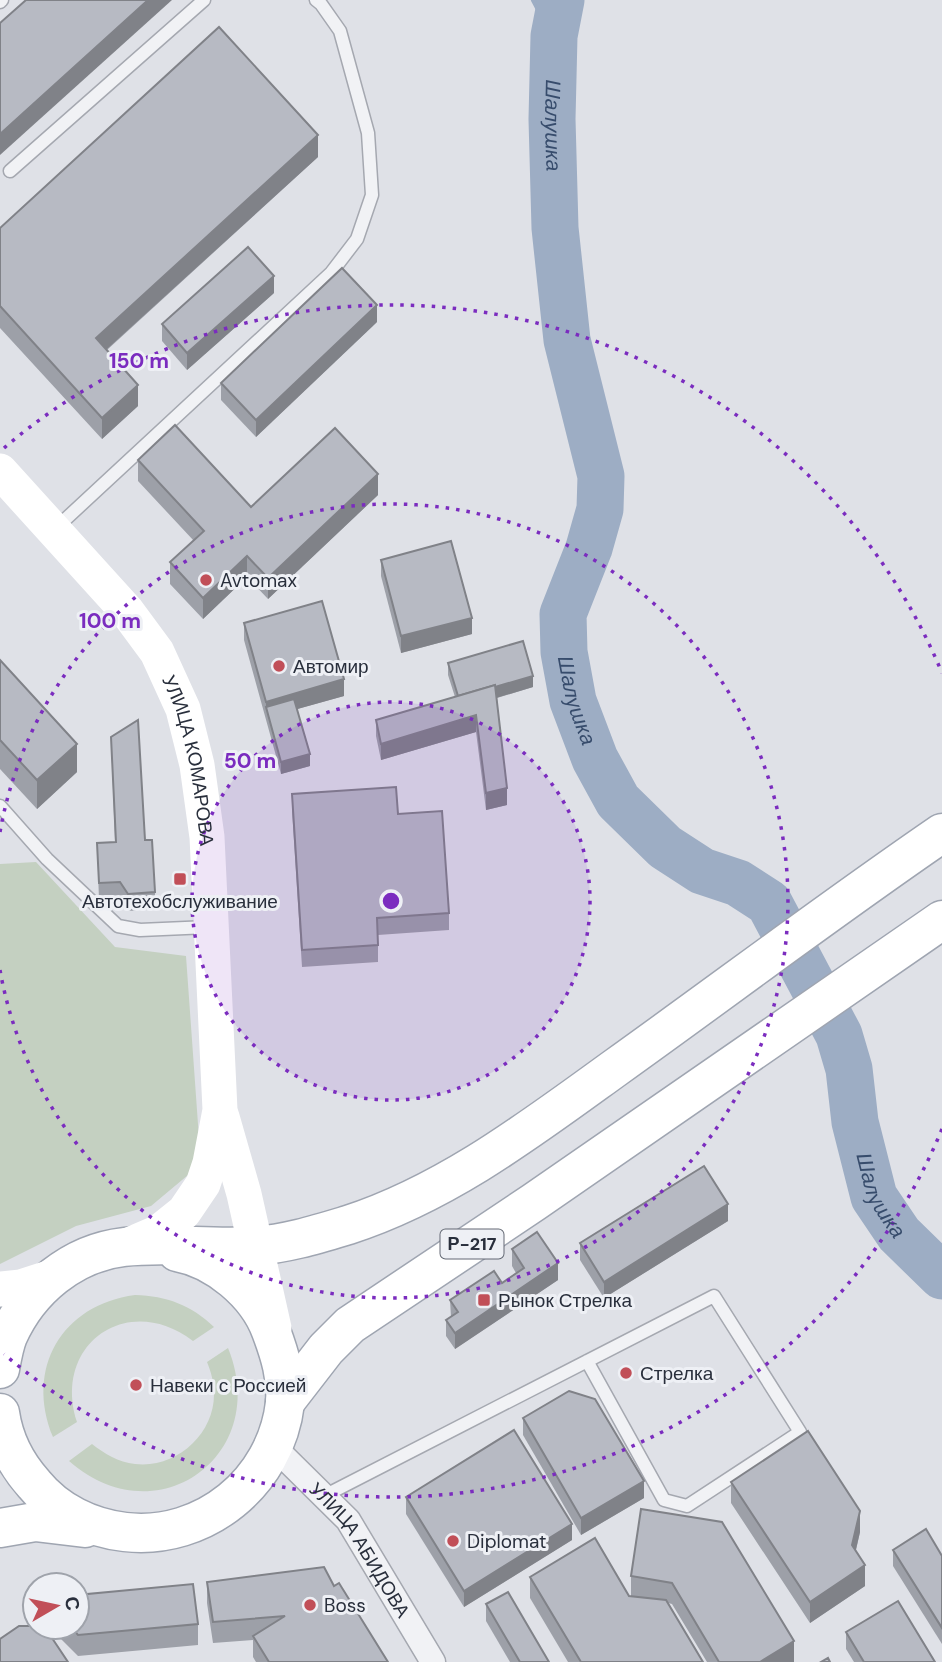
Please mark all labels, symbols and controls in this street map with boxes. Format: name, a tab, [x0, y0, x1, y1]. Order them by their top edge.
water label: Шалушка	[538, 79, 567, 172]
text: 150 m	[109, 347, 169, 375]
place label: Avtomax	[220, 568, 297, 593]
marker: Avtomax	[198, 572, 214, 588]
text: 100 m	[79, 607, 141, 635]
water label: Шалушка	[551, 653, 602, 749]
place label: Автомир	[293, 654, 369, 679]
marker: Автомир	[271, 658, 287, 674]
street label: УЛИЦА КОМАРОВА	[157, 671, 220, 847]
text: 50 m	[224, 747, 276, 775]
marker: Автотехобслуживание	[172, 871, 188, 887]
place label: Автотехобслуживание	[82, 889, 278, 914]
centre of rings	[379, 889, 403, 913]
water label: Шалушка	[849, 1150, 912, 1244]
road number: Р-217	[440, 1230, 504, 1259]
place label: Рынок Стрелка	[498, 1288, 632, 1313]
marker: Рынок Стрелка	[476, 1292, 492, 1308]
place label: Стрелка	[640, 1361, 714, 1386]
marker: Стрелка	[618, 1365, 634, 1381]
place label: Навеки с Россией	[150, 1373, 306, 1398]
marker: Навеки с Россией	[128, 1377, 144, 1393]
street label: УЛИЦА АБИДОВА	[304, 1477, 416, 1622]
place label: Diplomat	[467, 1529, 546, 1554]
marker: Diplomat	[445, 1533, 461, 1549]
north arrow	[21, 1571, 91, 1641]
place label: Boss	[324, 1593, 366, 1618]
text: С	[59, 1595, 86, 1612]
marker: Boss	[302, 1597, 318, 1613]

